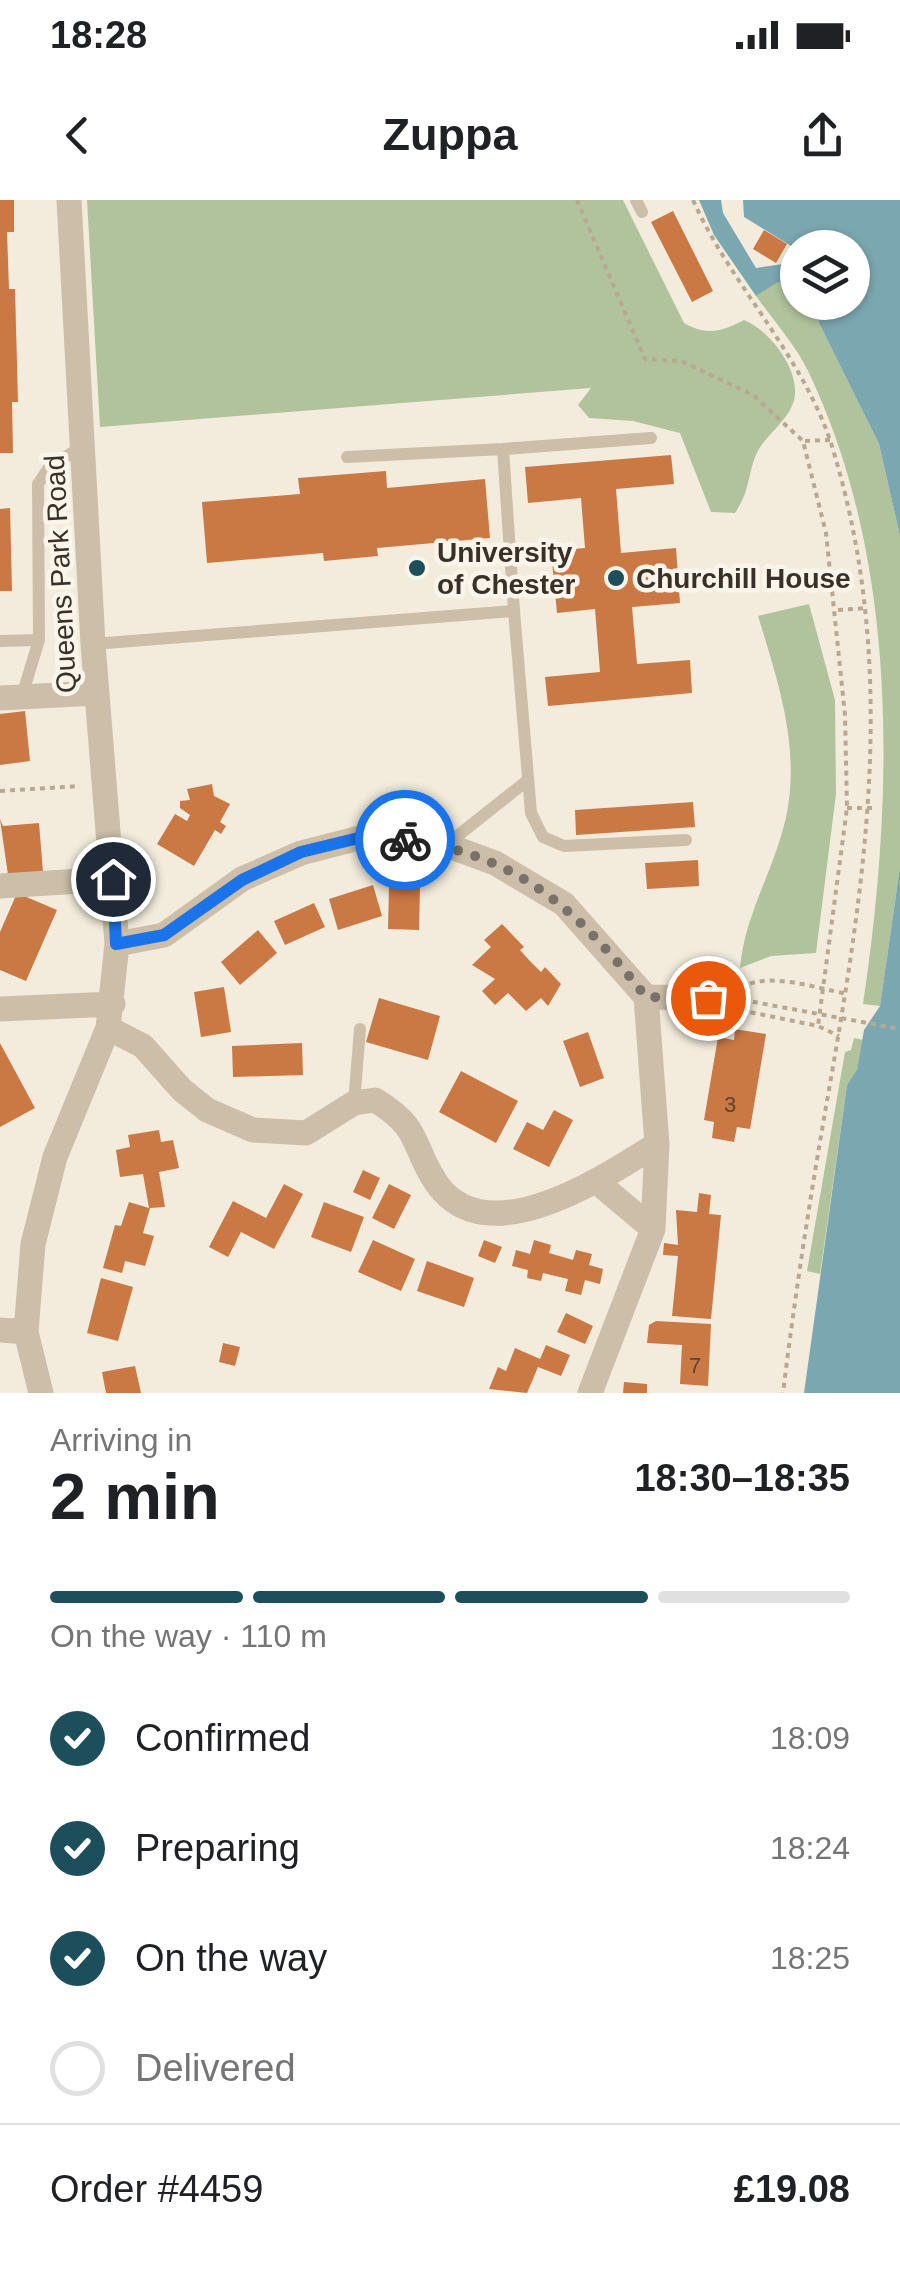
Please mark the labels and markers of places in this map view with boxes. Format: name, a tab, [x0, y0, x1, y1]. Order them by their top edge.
place label: University of Chester	[437, 537, 576, 600]
marker: University of Chester	[406, 557, 428, 579]
place label: Churchill House	[636, 563, 851, 594]
marker: Churchill House	[605, 567, 627, 589]
pin	[71, 837, 156, 922]
pin	[666, 956, 751, 1041]

